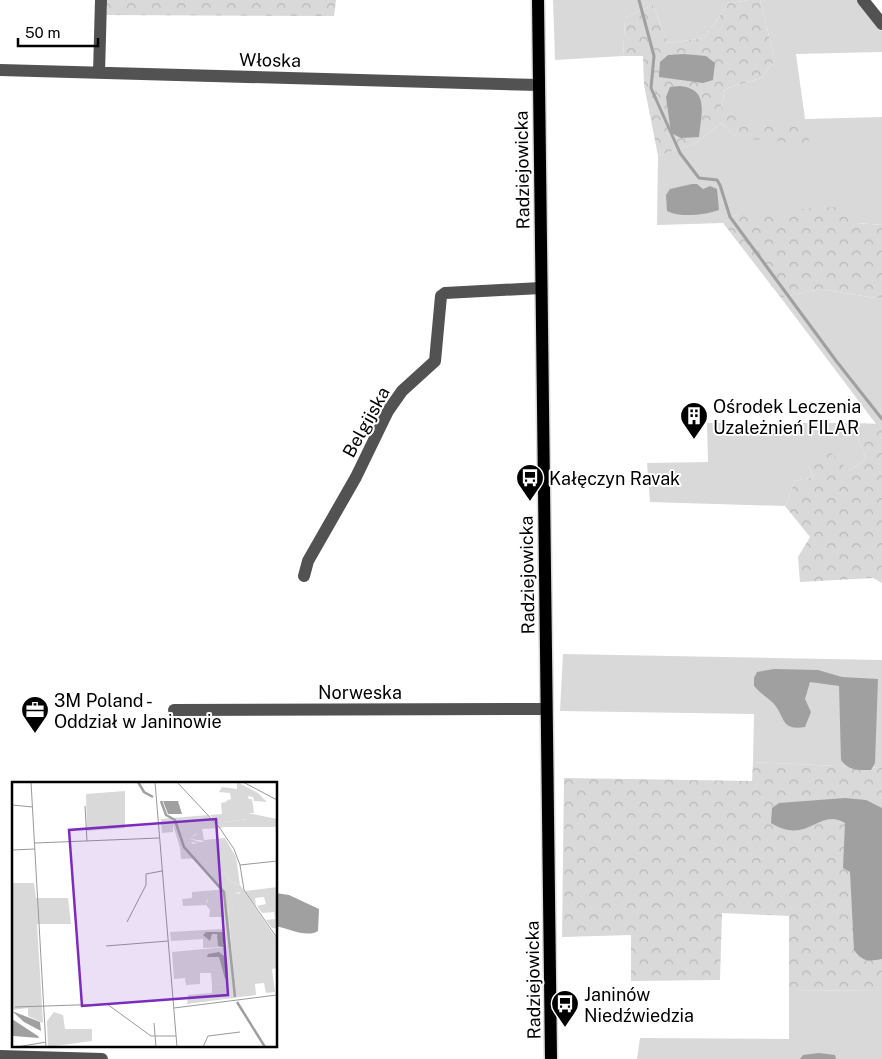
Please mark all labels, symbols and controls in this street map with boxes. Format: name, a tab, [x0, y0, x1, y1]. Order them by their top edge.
scale bar	[18, 15, 98, 47]
text: 50 m	[25, 24, 60, 41]
street label: Włoska	[239, 49, 301, 71]
street label: Radziejowicka	[510, 110, 534, 230]
street label: Belgijska	[338, 383, 394, 461]
place label: Ośrodek Leczenia Uzależnień FILAR	[713, 396, 861, 438]
building icon: Ośrodek Leczenia Uzależnień FILAR	[679, 401, 709, 440]
bus stop icon: Kałęczyn Ravak	[515, 463, 545, 502]
place label: Kałęczyn Ravak	[549, 468, 680, 489]
street label: Radziejowicka	[515, 515, 539, 635]
street label: Norweska	[318, 682, 402, 703]
place label: 3M Poland - Oddział w Janinowie	[54, 690, 222, 732]
office icon: 3M Poland - Oddział w Janinowie	[20, 695, 50, 734]
inset map	[12, 782, 278, 1046]
street label: Radziejowicka	[521, 920, 545, 1040]
place label: Janinów Niedźwiedzia	[584, 984, 694, 1026]
bus stop icon: Janinów Niedźwiedzia	[550, 989, 580, 1028]

